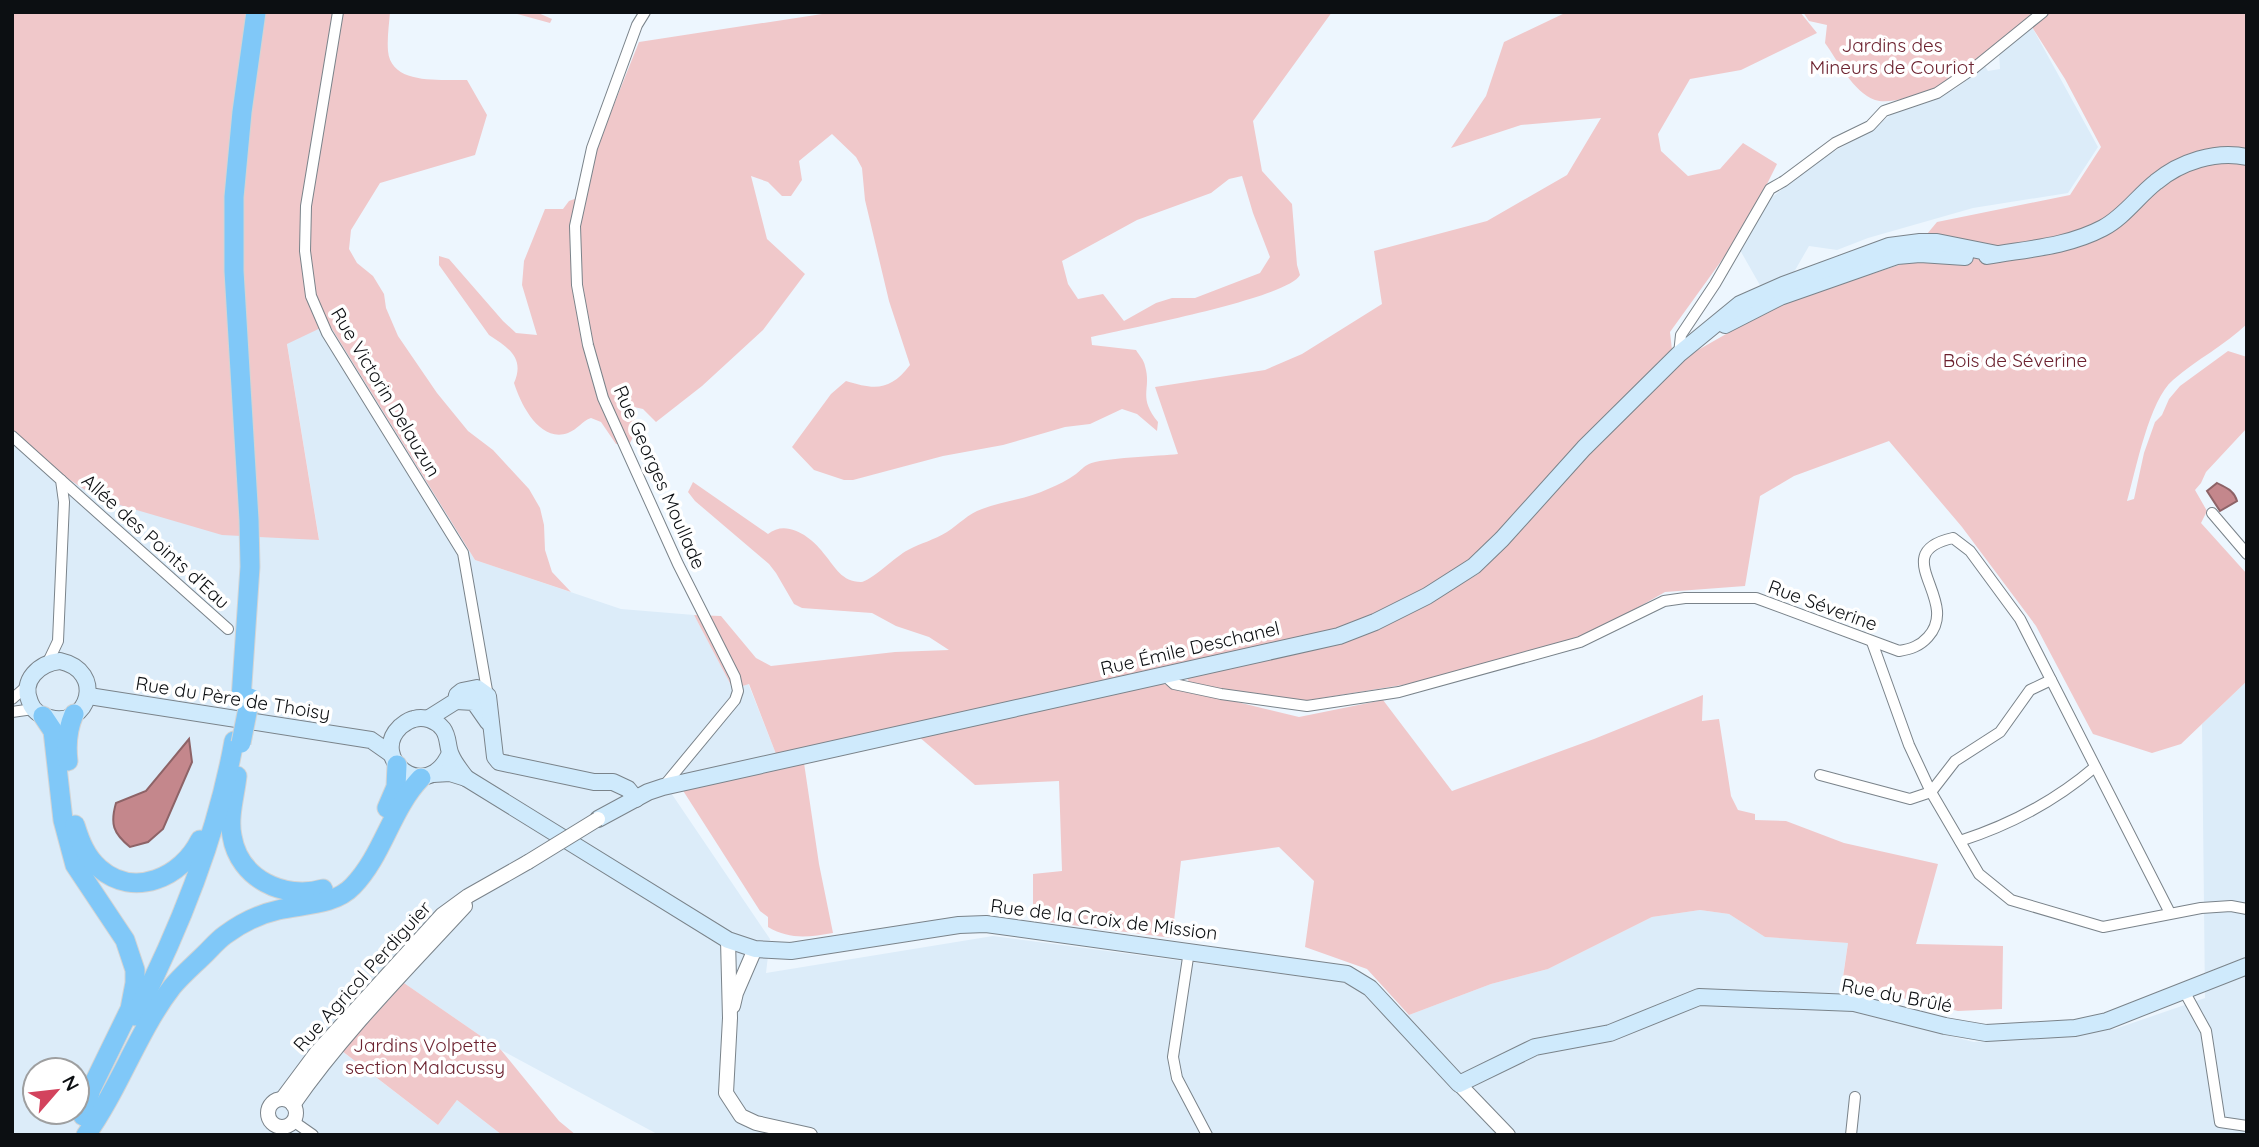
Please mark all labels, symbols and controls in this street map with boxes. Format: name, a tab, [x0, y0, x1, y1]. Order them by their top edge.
park label: Jardins des Mineurs de Couriot	[1809, 33, 1975, 79]
street label: Rue Victorin Delauzun	[326, 303, 446, 481]
park label: Bois de Séverine	[1943, 348, 2087, 372]
street label: Rue Georges Moullade	[609, 381, 711, 573]
street label: Allée des Points d'Eau	[77, 468, 235, 614]
street label: Rue Séverine	[1765, 574, 1881, 636]
street label: Rue Émile Deschanel	[1098, 616, 1282, 680]
street label: Rue du Père de Thoisy	[134, 671, 332, 725]
street label: Rue de la Croix de Mission	[989, 893, 1219, 945]
street label: Rue Agricol Perdiguier	[288, 895, 437, 1056]
street label: Rue du Brûlé	[1839, 972, 1955, 1018]
park label: Jardins Volpette section Malacussy	[345, 1033, 505, 1079]
north arrow	[21, 1056, 91, 1126]
text: N	[57, 1071, 85, 1095]

